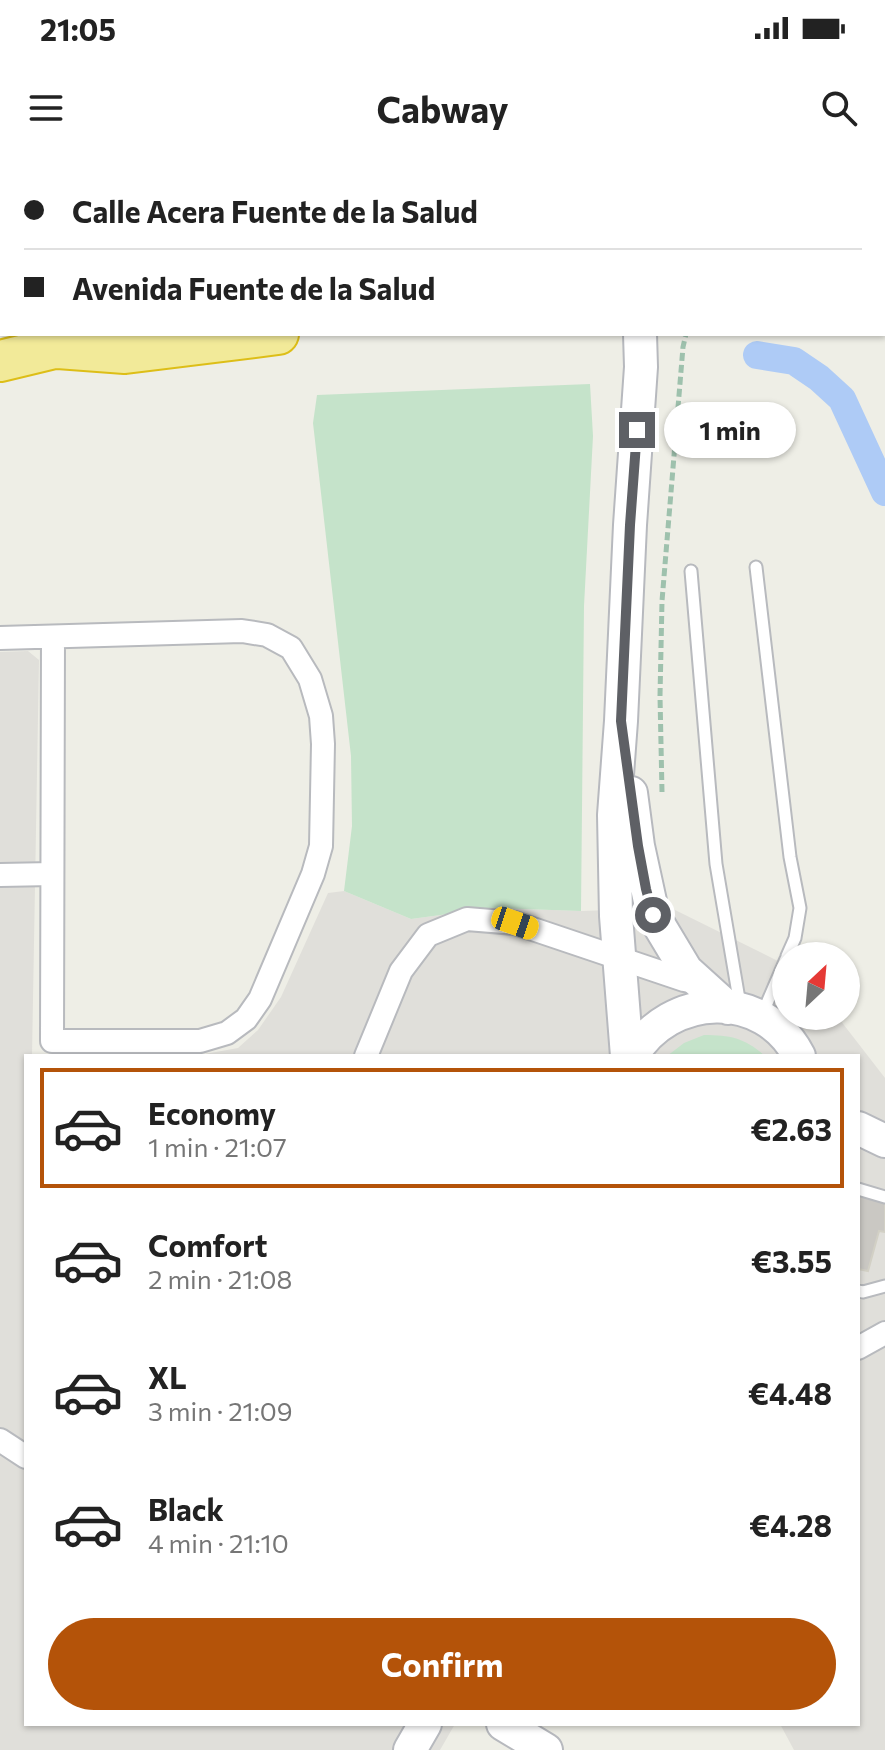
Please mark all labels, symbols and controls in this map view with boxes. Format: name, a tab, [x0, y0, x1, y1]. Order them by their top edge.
text: 21:05	[40, 10, 116, 47]
icon: menu	[24, 86, 68, 130]
text: Cabway	[376, 86, 509, 130]
icon: search	[817, 86, 861, 130]
text: Calle Acera Fuente de la Salud	[72, 192, 478, 229]
text: Avenida Fuente de la Salud	[72, 269, 435, 306]
callout: 1 min	[665, 402, 797, 458]
route end	[619, 412, 655, 448]
text: 1 min	[699, 414, 761, 445]
route start	[635, 897, 671, 933]
car	[488, 904, 542, 942]
north arrow	[772, 942, 860, 1030]
map controls	[772, 942, 860, 1030]
icon: car	[52, 1092, 124, 1164]
text: Economy	[148, 1094, 276, 1131]
text: €2.63	[750, 1110, 832, 1147]
text: 1 min · 21:07	[148, 1131, 287, 1162]
icon: car	[52, 1224, 124, 1296]
text: Comfort	[148, 1226, 267, 1263]
text: €3.55	[751, 1242, 832, 1279]
text: 2 min · 21:08	[148, 1263, 292, 1294]
icon: car	[52, 1356, 124, 1428]
text: XL	[148, 1358, 187, 1395]
text: €4.48	[748, 1374, 832, 1411]
text: 3 min · 21:09	[148, 1395, 293, 1426]
icon: car	[52, 1488, 124, 1560]
text: Black	[148, 1490, 224, 1527]
text: €4.28	[749, 1506, 832, 1543]
text: 4 min · 21:10	[148, 1527, 289, 1558]
button: Confirm	[48, 1618, 836, 1710]

